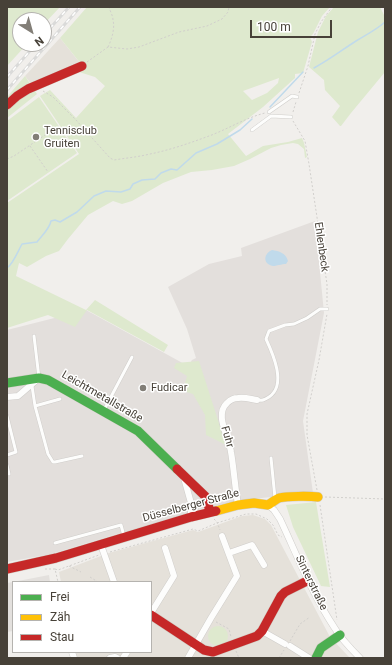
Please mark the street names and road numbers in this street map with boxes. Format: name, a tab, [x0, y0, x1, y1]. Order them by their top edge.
street label: Ehlenbeck	[311, 221, 331, 273]
street label: Leichtmetallstraße	[59, 368, 145, 426]
street label: Fuhr	[218, 425, 236, 449]
street label: Düsselberger Straße	[141, 487, 241, 525]
street label: Sinterstraße	[292, 553, 330, 613]

